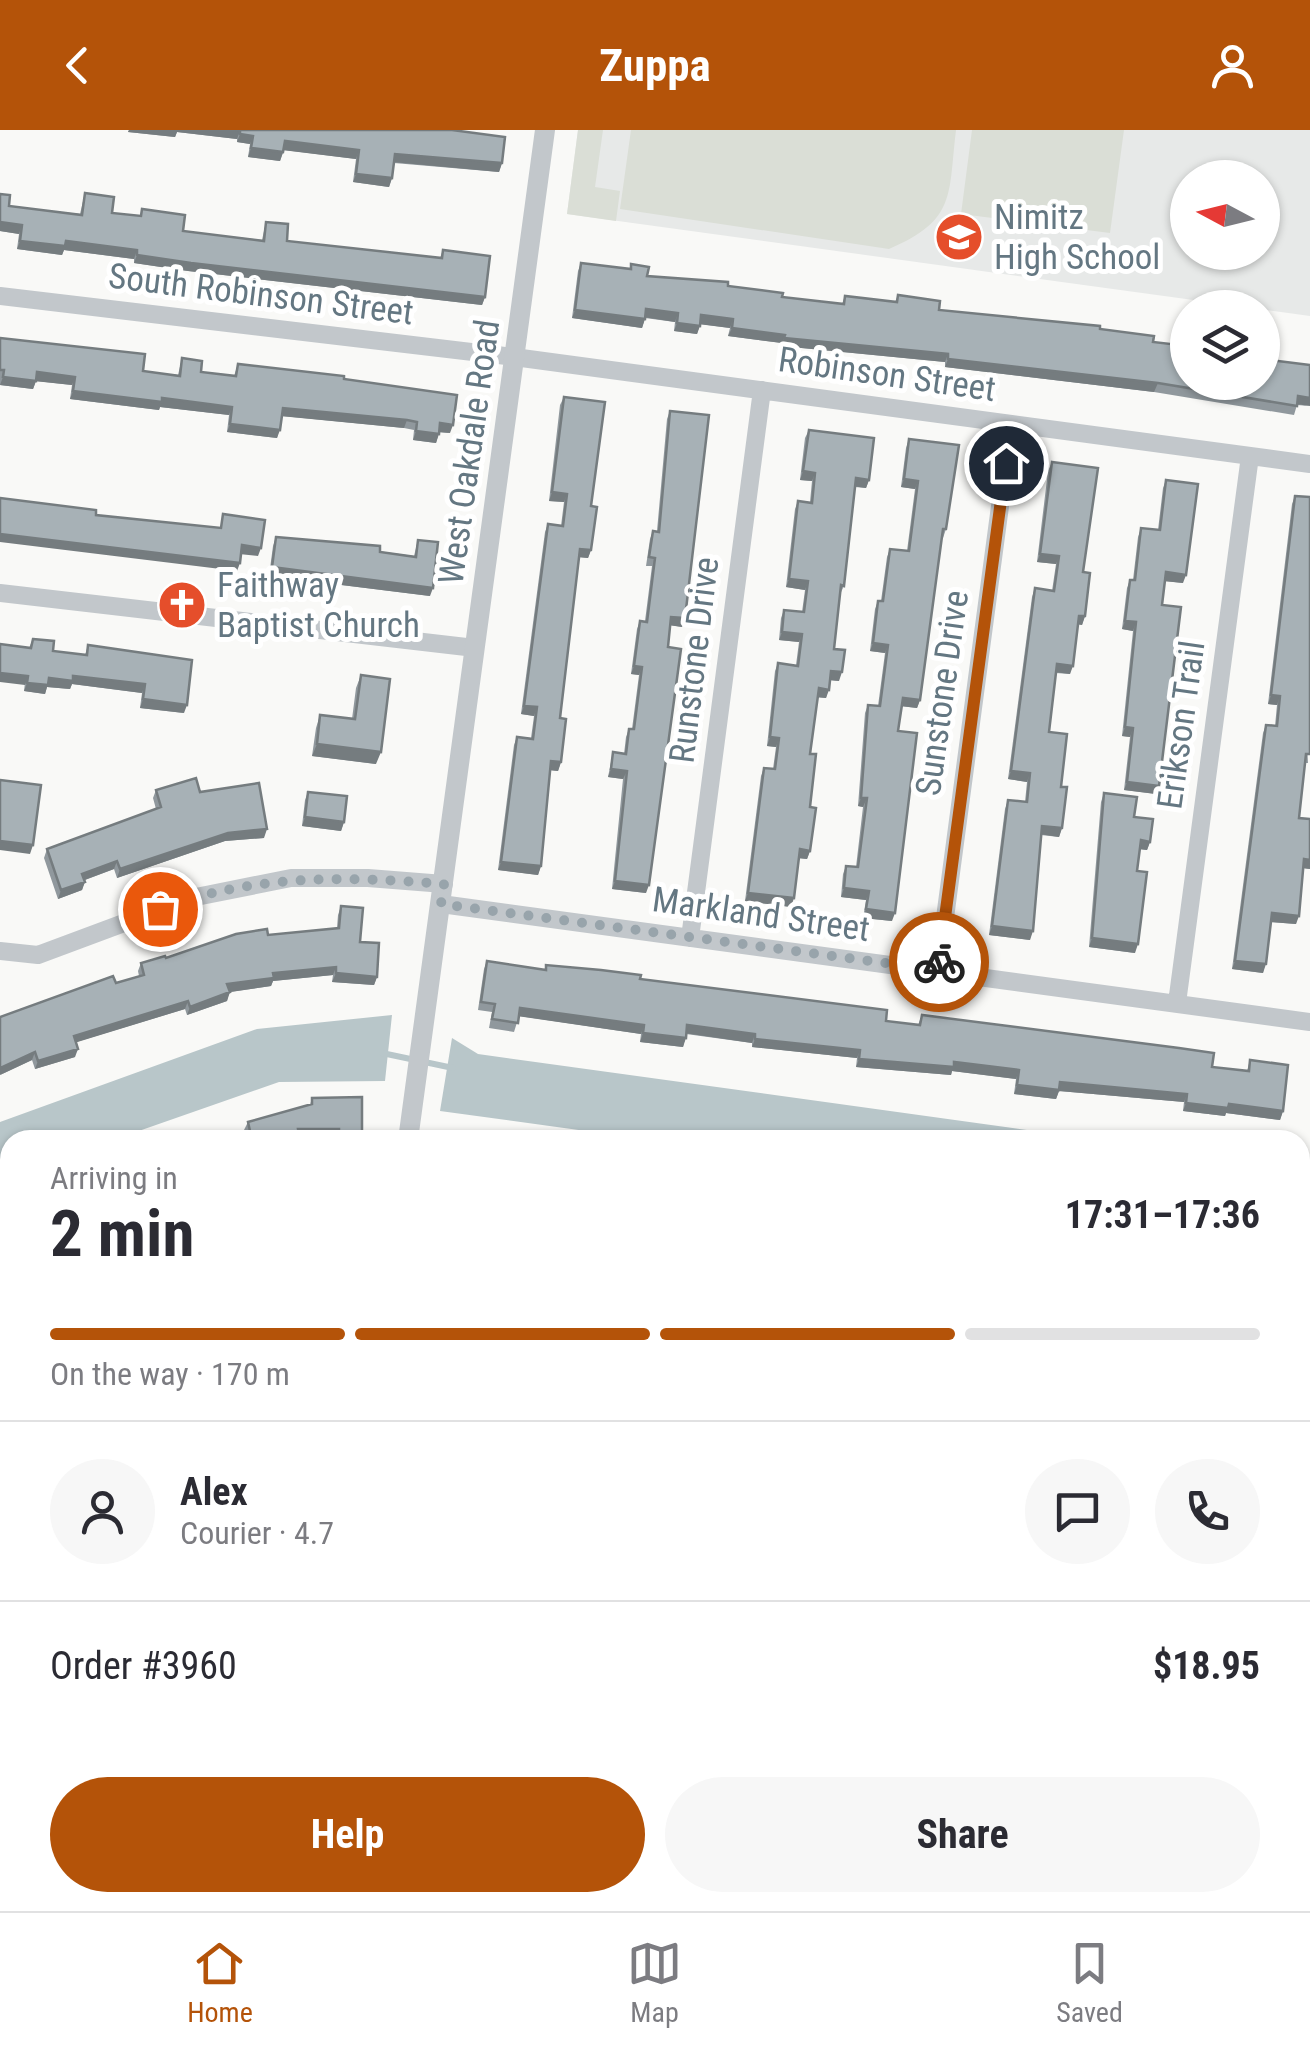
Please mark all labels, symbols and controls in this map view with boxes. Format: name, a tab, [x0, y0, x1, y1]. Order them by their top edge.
icon: back	[50, 38, 105, 93]
icon: person	[1205, 38, 1260, 93]
text: Zuppa	[599, 39, 711, 92]
north arrow	[1170, 160, 1280, 270]
map controls	[1170, 160, 1280, 400]
place label: Nimitz High School	[994, 197, 1160, 278]
school or university icon: Nimitz High School	[933, 211, 985, 263]
street label: South Robinson Street	[106, 255, 416, 334]
button: layers	[1170, 290, 1280, 400]
street label: West Oakdale Road	[431, 317, 508, 587]
street label: Robinson Street	[776, 339, 998, 410]
pin	[964, 421, 1049, 506]
icon: home	[979, 436, 1034, 491]
street label: Runstone Drive	[662, 555, 727, 765]
place label: Faithway Baptist Church	[217, 565, 420, 646]
church icon: Faithway Baptist Church	[156, 579, 208, 631]
street label: Sunstone Drive	[908, 588, 977, 798]
street label: Erikson Trail	[1149, 638, 1214, 812]
pin	[118, 867, 203, 952]
street label: Markland Street	[650, 879, 872, 950]
icon: bag	[133, 882, 188, 937]
courier	[889, 912, 989, 1012]
icon: bike	[912, 935, 967, 990]
text: Arriving in	[50, 1159, 178, 1197]
text: 17:31–17:36	[1065, 1193, 1260, 1237]
text: 2 min	[50, 1196, 194, 1272]
text: On the way · 170 m	[50, 1355, 290, 1393]
button: person	[50, 1459, 155, 1564]
button: chat	[1025, 1459, 1130, 1564]
button: phone	[1155, 1459, 1260, 1564]
text: Alex	[180, 1470, 248, 1514]
text: Courier · 4.7	[180, 1514, 334, 1552]
text: Order #3960	[50, 1644, 237, 1688]
text: $18.95	[1153, 1644, 1260, 1688]
button: Help	[50, 1777, 645, 1892]
button: Share	[665, 1777, 1260, 1892]
tab: Home	[187, 1936, 253, 2029]
tab: Map	[627, 1936, 682, 2029]
tab: Saved	[1056, 1936, 1123, 2029]

